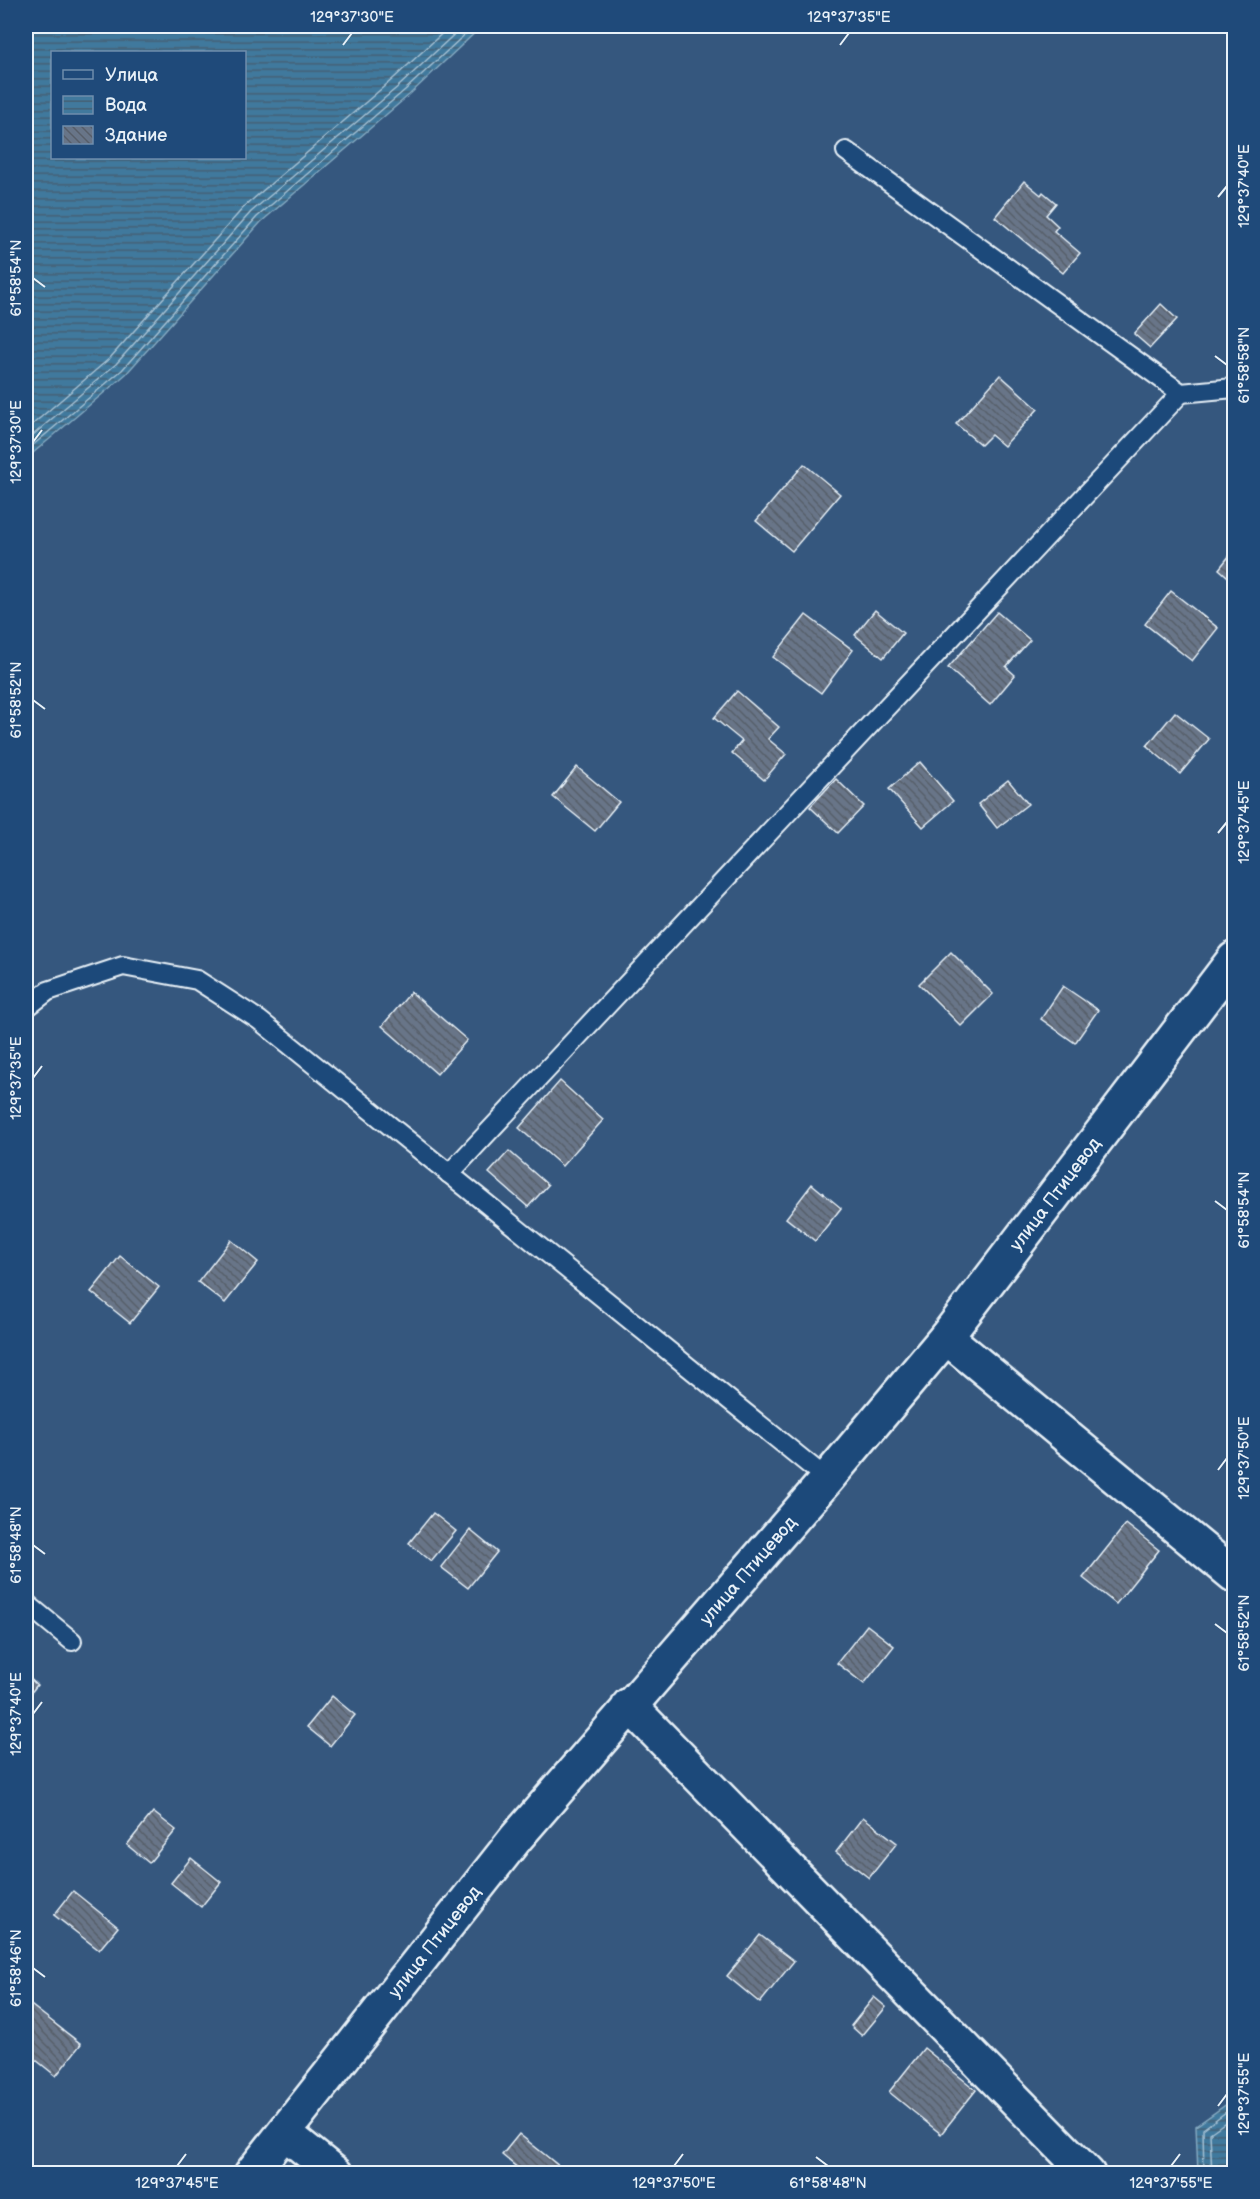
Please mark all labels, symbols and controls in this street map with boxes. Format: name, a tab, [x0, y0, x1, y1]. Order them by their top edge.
text: 129°37'30"E	[310, 8, 394, 27]
text: 129°37'35"E	[807, 8, 891, 27]
legend	[51, 51, 246, 159]
text: Улица	[105, 65, 159, 86]
text: Вода	[105, 95, 147, 116]
text: Здание	[105, 125, 167, 146]
text: 129°37'40"E	[1235, 144, 1254, 228]
text: 61°58'54"N	[7, 239, 26, 317]
text: 61°58'58"N	[1235, 327, 1254, 403]
text: 129°37'30"E	[7, 400, 26, 484]
text: 61°58'52"N	[7, 662, 26, 738]
text: 129°37'45"E	[1235, 780, 1254, 864]
text: 129°37'35"E	[7, 1036, 26, 1120]
street label: улица Птицевод	[1005, 1133, 1105, 1255]
text: 61°58'54"N	[1235, 1171, 1254, 1249]
text: 129°37'50"E	[1235, 1416, 1254, 1500]
text: 61°58'48"N	[7, 1506, 26, 1584]
street label: улица Птицевод	[695, 1512, 801, 1629]
text: 61°58'52"N	[1235, 1595, 1254, 1671]
text: 129°37'40"E	[7, 1672, 26, 1756]
street label: улица Птицевод	[384, 1881, 485, 2002]
text: 61°58'46"N	[7, 1929, 26, 2007]
text: 129°37'55"E	[1235, 2052, 1254, 2135]
text: 129°37'45"E	[135, 2174, 219, 2193]
text: 129°37'50"E	[632, 2174, 716, 2193]
text: 61°58'48"N	[789, 2174, 867, 2193]
text: 129°37'55"E	[1130, 2174, 1213, 2193]

